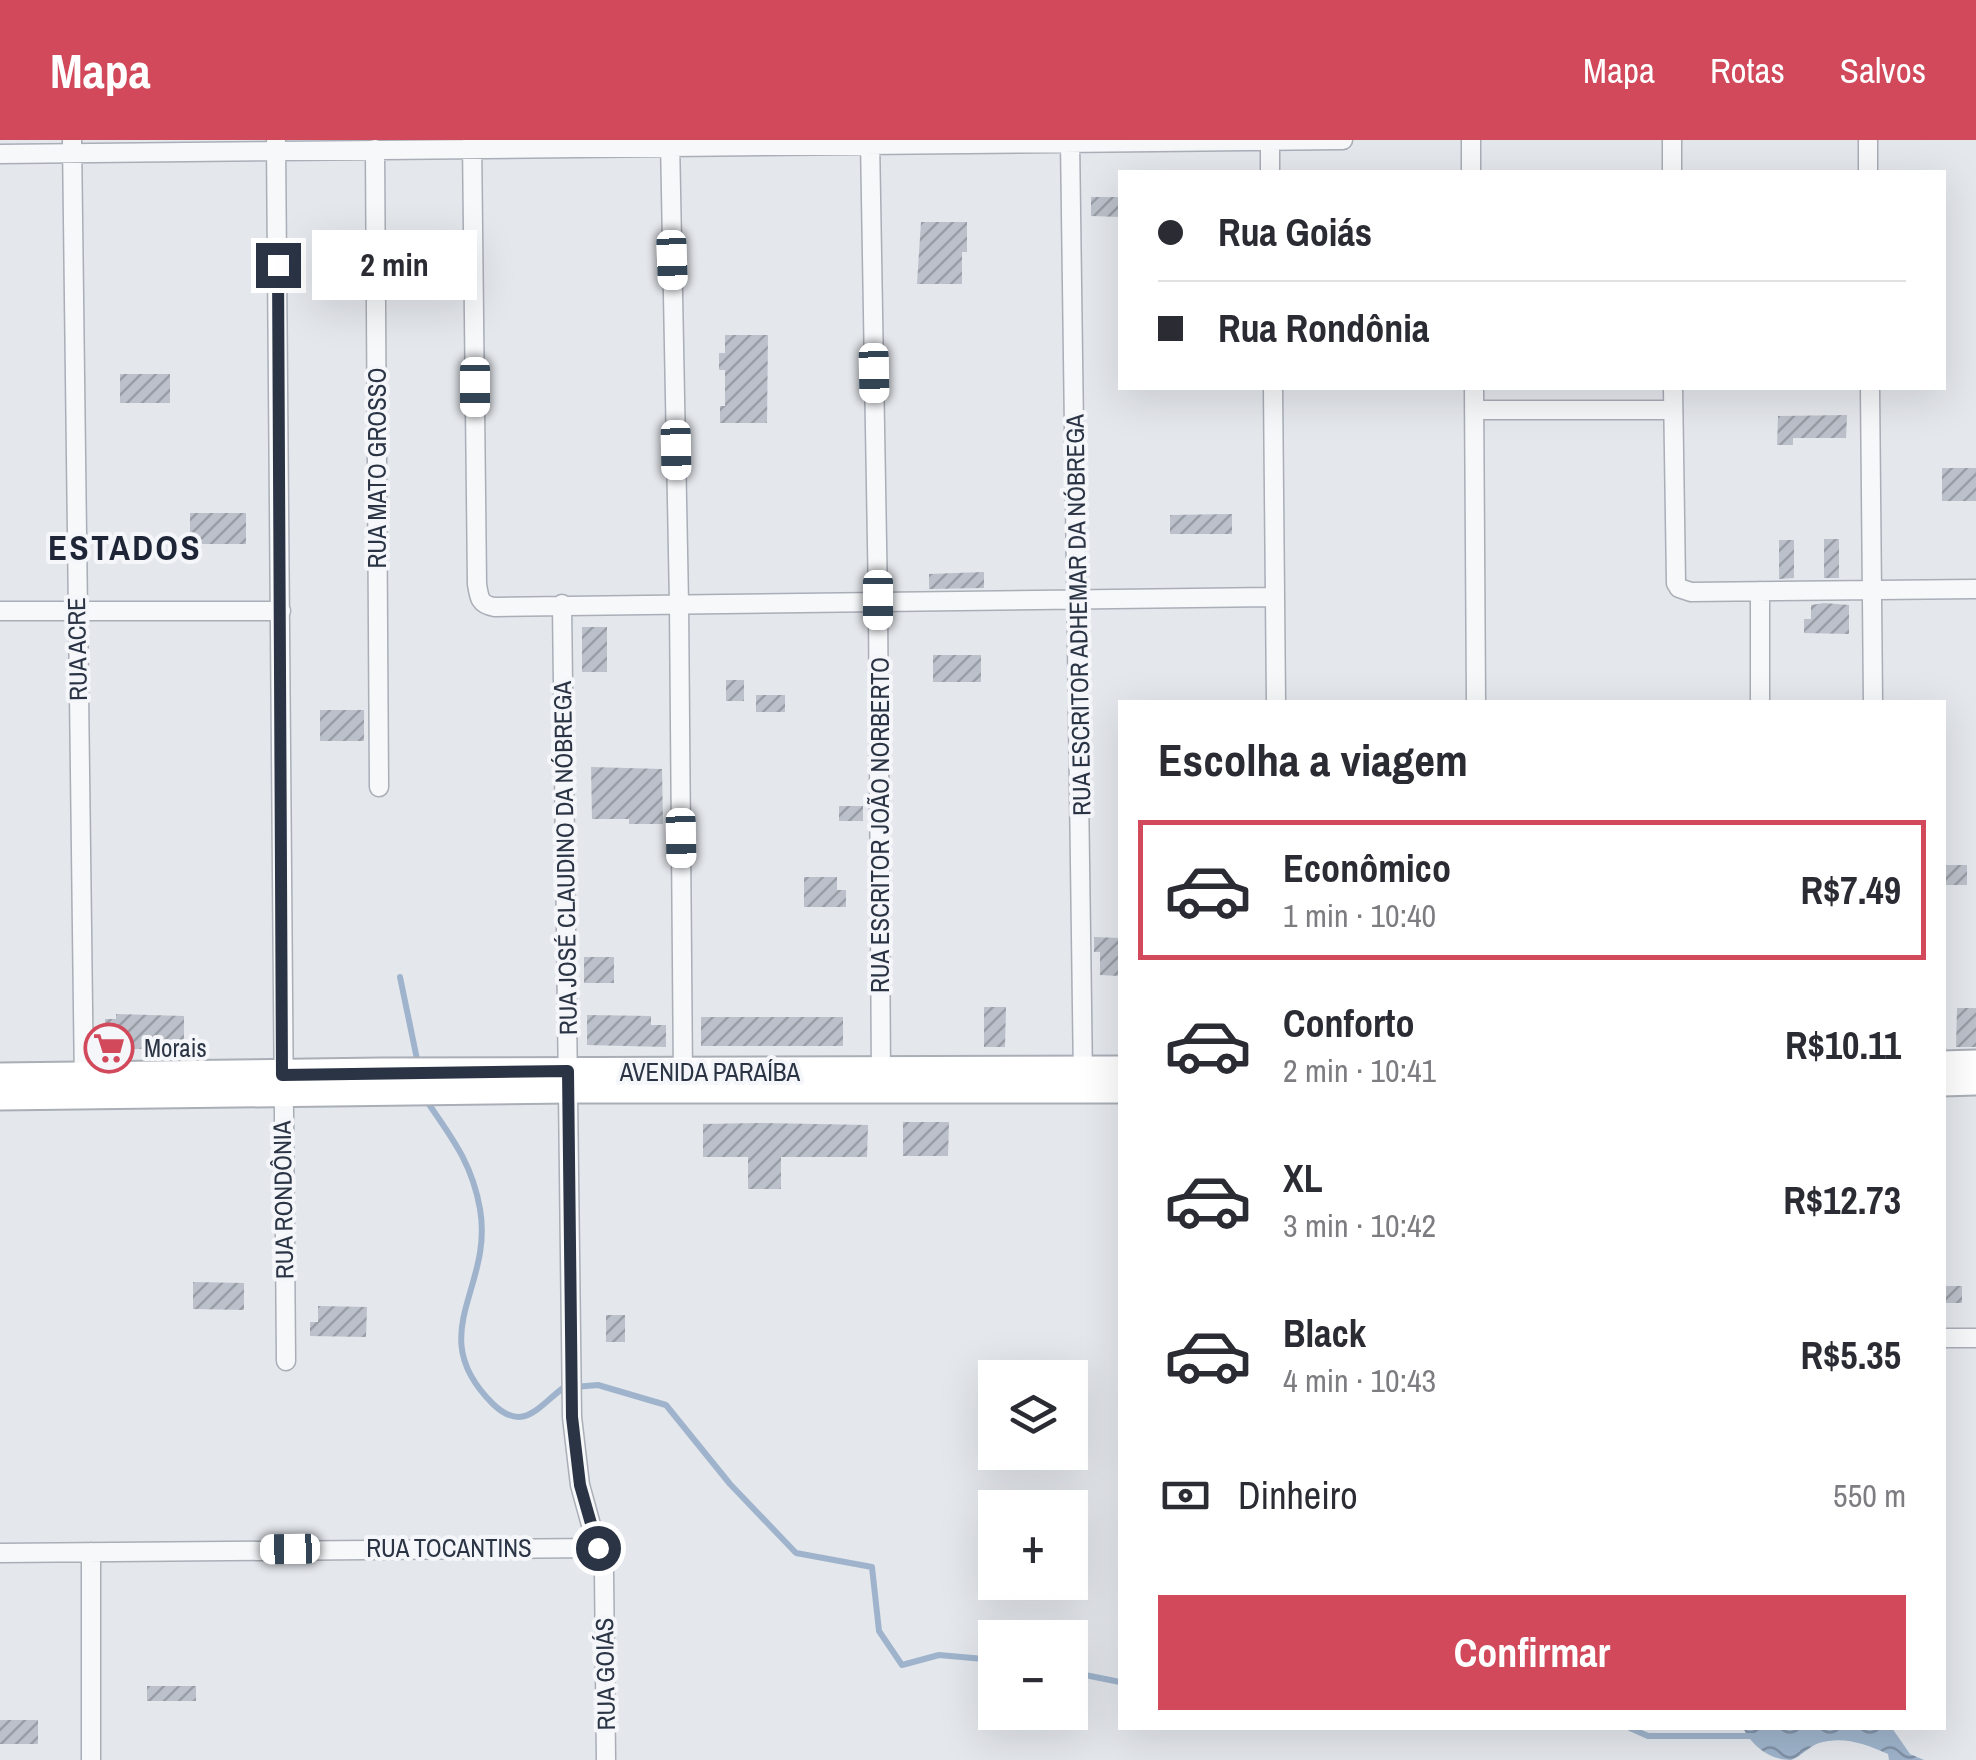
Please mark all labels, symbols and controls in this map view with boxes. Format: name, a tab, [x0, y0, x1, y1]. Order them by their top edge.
text: Mapa	[50, 38, 151, 103]
text: Mapa	[1583, 47, 1655, 94]
text: Rotas	[1710, 47, 1785, 94]
text: Salvos	[1840, 47, 1926, 94]
text: Rua Goiás	[1218, 207, 1372, 258]
car	[656, 229, 688, 291]
callout: 2 min	[313, 230, 478, 300]
route end	[256, 243, 301, 288]
text: 2 min	[360, 243, 429, 286]
text: Rua Rondônia	[1218, 303, 1429, 354]
car	[858, 343, 890, 403]
car	[460, 357, 490, 417]
street label: RUA MATO GROSSO	[360, 368, 394, 568]
street label: RUA ESCRITOR ADHEMAR DA NÓBREGA	[1057, 414, 1099, 816]
car	[660, 420, 692, 480]
district label: ESTADOS	[48, 524, 202, 571]
car	[863, 570, 893, 630]
street label: RUA ACRE	[59, 597, 95, 701]
street label: RUA ESCRITOR JOÃO NORBERTO	[863, 657, 897, 993]
street label: RUA JOSÉ CLAUDINO DA NÓBREGA	[545, 680, 585, 1035]
text: Escolha a viagem	[1158, 729, 1468, 790]
car	[665, 808, 697, 868]
text: Econômico	[1283, 843, 1451, 894]
icon: car	[1163, 845, 1253, 935]
text: R$7.49	[1801, 865, 1901, 916]
text: 1 min · 10:40	[1283, 894, 1436, 937]
text: Conforto	[1283, 998, 1415, 1049]
icon: car	[1163, 1000, 1253, 1090]
text: R$10.11	[1785, 1020, 1901, 1071]
supermarket icon: Morais	[83, 1022, 135, 1074]
place label: Morais	[144, 1031, 207, 1065]
text: 2 min · 10:41	[1283, 1049, 1436, 1092]
street label: AVENIDA PARAÍBA	[619, 1055, 801, 1089]
street label: RUA RONDÔNIA	[265, 1120, 301, 1279]
text: XL	[1283, 1153, 1323, 1204]
icon: car	[1163, 1155, 1253, 1245]
text: R$12.73	[1783, 1175, 1901, 1226]
text: 3 min · 10:42	[1283, 1204, 1436, 1247]
text: Black	[1283, 1308, 1366, 1359]
icon: car	[1163, 1310, 1253, 1400]
text: R$5.35	[1801, 1330, 1901, 1381]
text: 4 min · 10:43	[1283, 1359, 1436, 1402]
map controls	[978, 1360, 1088, 1730]
button: layers	[978, 1360, 1088, 1470]
icon: cash	[1158, 1468, 1213, 1523]
text: Dinheiro	[1238, 1470, 1358, 1521]
text: 550 m	[1833, 1474, 1906, 1517]
button: +	[978, 1490, 1088, 1600]
route start	[576, 1526, 621, 1571]
street label: RUA TOCANTINS	[366, 1531, 532, 1565]
car	[260, 1533, 320, 1565]
button: Confirmar	[1158, 1595, 1906, 1710]
street label: RUA GOIÁS	[587, 1617, 623, 1731]
button: −	[978, 1620, 1088, 1730]

